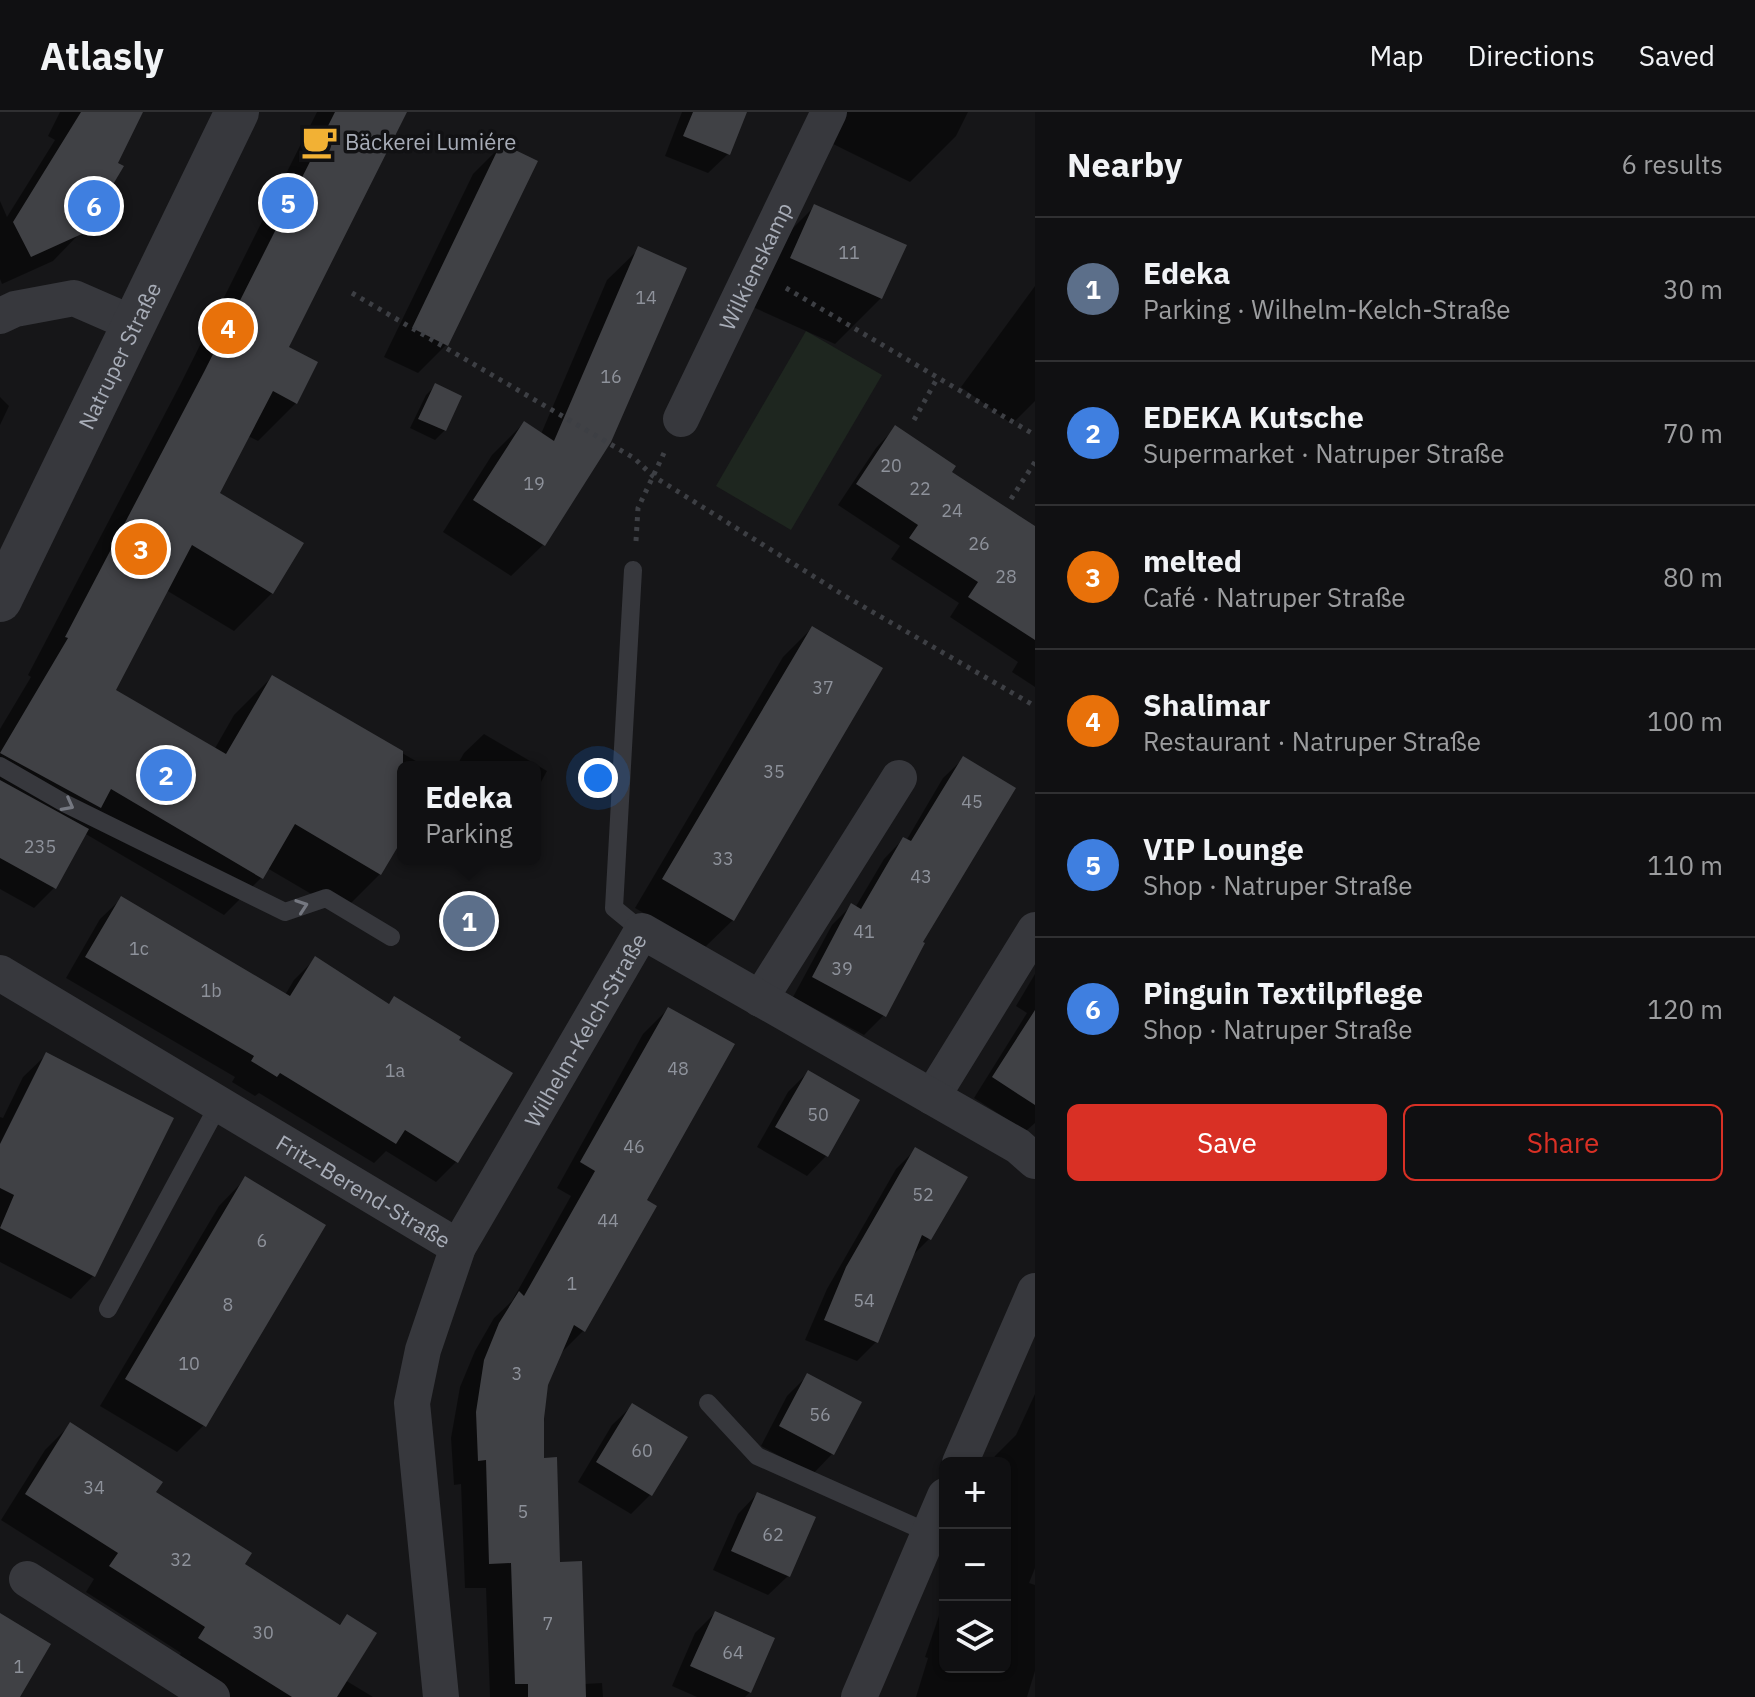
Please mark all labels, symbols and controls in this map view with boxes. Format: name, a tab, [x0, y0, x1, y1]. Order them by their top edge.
text: Atlasly	[40, 31, 164, 80]
text: Map	[1369, 37, 1423, 74]
text: Directions	[1467, 37, 1595, 74]
text: Saved	[1639, 37, 1715, 74]
cafe icon: Bäckerei Lumiére	[300, 122, 338, 160]
place label: Bäckerei Lumiére	[345, 127, 516, 156]
text: Nearby	[1067, 142, 1182, 186]
text: 6 results	[1621, 147, 1723, 181]
pin: 5	[262, 173, 314, 233]
pin: 6	[68, 176, 120, 236]
street label: Wilkienskamp	[712, 197, 798, 335]
house number: 11	[838, 241, 860, 264]
text: Edeka	[1143, 253, 1230, 292]
text: 1	[1085, 272, 1101, 306]
text: 30 m	[1663, 272, 1723, 306]
street label: Natruper Straße	[71, 277, 167, 434]
house number: 14	[635, 286, 657, 309]
text: Parking · Wilhelm-Kelch-Straße	[1143, 292, 1511, 326]
pin: 4	[202, 298, 254, 358]
house number: 16	[600, 365, 622, 388]
text: EDEKA Kutsche	[1143, 397, 1364, 436]
text: 2	[1085, 416, 1101, 450]
text: 70 m	[1663, 416, 1723, 450]
text: Supermarket · Natruper Straße	[1143, 436, 1505, 470]
house number: 20	[880, 454, 902, 477]
house number: 19	[523, 472, 545, 495]
house number: 22	[909, 477, 931, 500]
house number: 24	[941, 499, 963, 522]
pin: 3	[115, 519, 167, 579]
house number: 26	[968, 532, 990, 555]
text: melted	[1143, 541, 1242, 580]
text: 3	[1085, 560, 1101, 594]
text: 80 m	[1663, 560, 1723, 594]
house number: 28	[995, 565, 1017, 588]
text: Café · Natruper Straße	[1143, 580, 1406, 614]
house number: 37	[812, 676, 834, 699]
text: Shalimar	[1143, 685, 1270, 724]
text: 4	[1085, 704, 1101, 738]
text: 100 m	[1647, 704, 1723, 738]
text: Restaurant · Natruper Straße	[1143, 724, 1481, 758]
pin: 2	[140, 745, 192, 805]
your location	[578, 758, 618, 798]
house number: 35	[763, 760, 785, 783]
popup	[397, 761, 541, 865]
text: Edeka	[425, 777, 513, 816]
house number: 45	[961, 790, 983, 813]
one-way arrow	[60, 795, 74, 810]
text: Parking	[425, 816, 513, 850]
text: VIP Lounge	[1143, 829, 1304, 868]
house number: 235	[24, 835, 56, 858]
house number: 33	[712, 847, 734, 870]
text: 5	[1085, 848, 1101, 882]
text: 110 m	[1647, 848, 1723, 882]
house number: 43	[910, 865, 932, 888]
text: Shop · Natruper Straße	[1143, 868, 1412, 902]
pin: 1	[443, 891, 495, 951]
one-way arrow	[294, 900, 308, 916]
house number: 41	[853, 920, 875, 943]
street label: Wilhelm-Kelch-Straße	[517, 927, 652, 1132]
house number: 1c	[129, 937, 149, 960]
house number: 39	[831, 957, 853, 980]
text: Pinguin Textilpflege	[1143, 973, 1423, 1012]
house number: 1b	[200, 979, 222, 1002]
text: 6	[1085, 992, 1101, 1026]
text: 120 m	[1647, 992, 1723, 1026]
text: Shop · Natruper Straße	[1143, 1012, 1412, 1046]
house number: 48	[667, 1057, 689, 1080]
house number: 1a	[385, 1059, 406, 1082]
house number: 50	[807, 1103, 829, 1126]
button: Save	[1067, 1104, 1387, 1181]
button: Share	[1403, 1104, 1723, 1181]
street label: Fritz-Berend-Straße	[271, 1127, 456, 1254]
house number: 46	[623, 1135, 645, 1158]
house number: 52	[912, 1183, 934, 1206]
house number: 44	[597, 1209, 619, 1232]
house number: 6	[257, 1229, 267, 1252]
house number: 1	[567, 1272, 577, 1295]
house number: 54	[853, 1289, 875, 1312]
house number: 8	[223, 1293, 233, 1316]
house number: 10	[178, 1352, 200, 1375]
house number: 3	[512, 1362, 522, 1385]
house number: 56	[809, 1403, 831, 1426]
house number: 60	[631, 1439, 653, 1462]
map controls	[939, 1457, 1011, 1673]
button: +	[939, 1457, 1011, 1529]
house number: 34	[83, 1476, 105, 1499]
house number: 5	[518, 1500, 528, 1523]
house number: 62	[762, 1523, 784, 1546]
button: −	[939, 1529, 1011, 1601]
house number: 32	[170, 1548, 192, 1571]
button: layers	[939, 1601, 1011, 1673]
house number: 7	[543, 1612, 553, 1635]
house number: 30	[252, 1621, 274, 1644]
house number: 64	[722, 1641, 744, 1664]
house number: 1	[14, 1655, 24, 1678]

